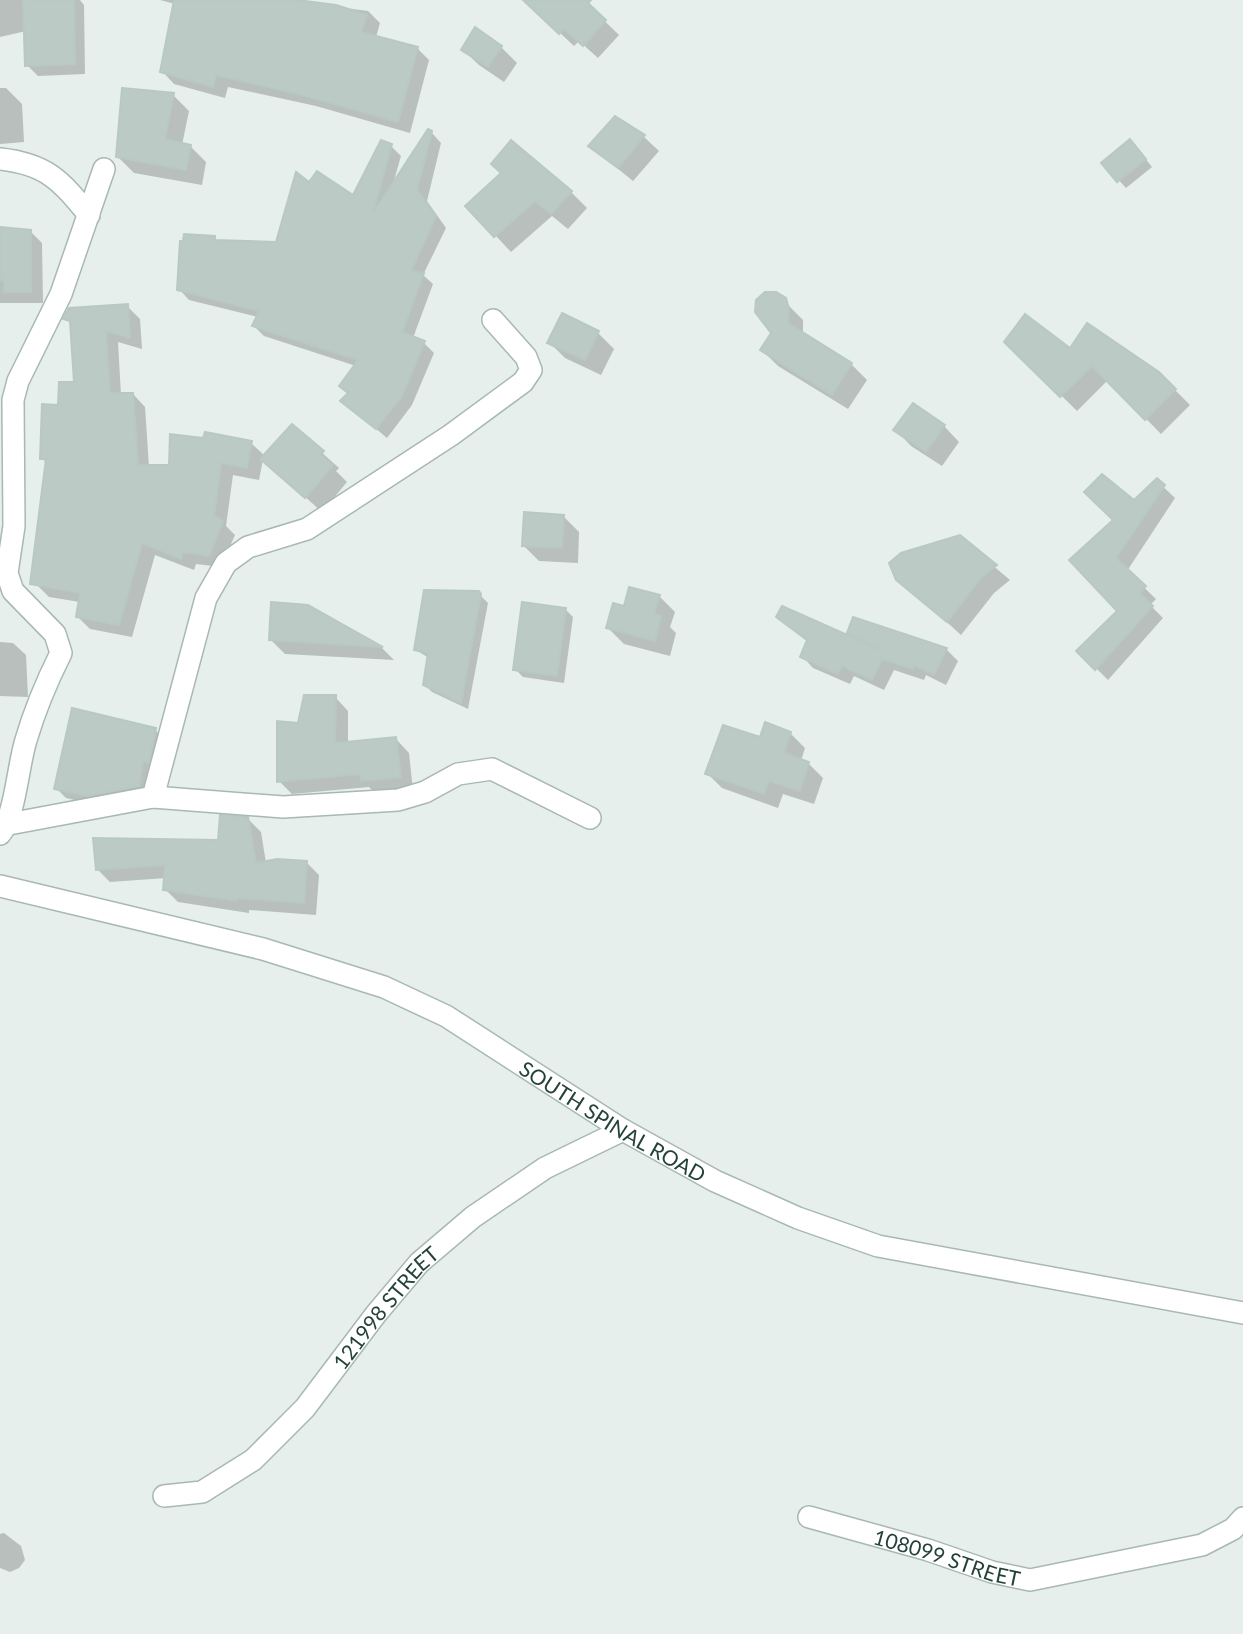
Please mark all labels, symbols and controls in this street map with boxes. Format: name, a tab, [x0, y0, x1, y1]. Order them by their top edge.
street label: SOUTH SPINAL ROAD	[516, 1055, 711, 1186]
street label: 121998 STREET	[327, 1240, 443, 1373]
street label: 108099 STREET	[871, 1523, 1023, 1590]

